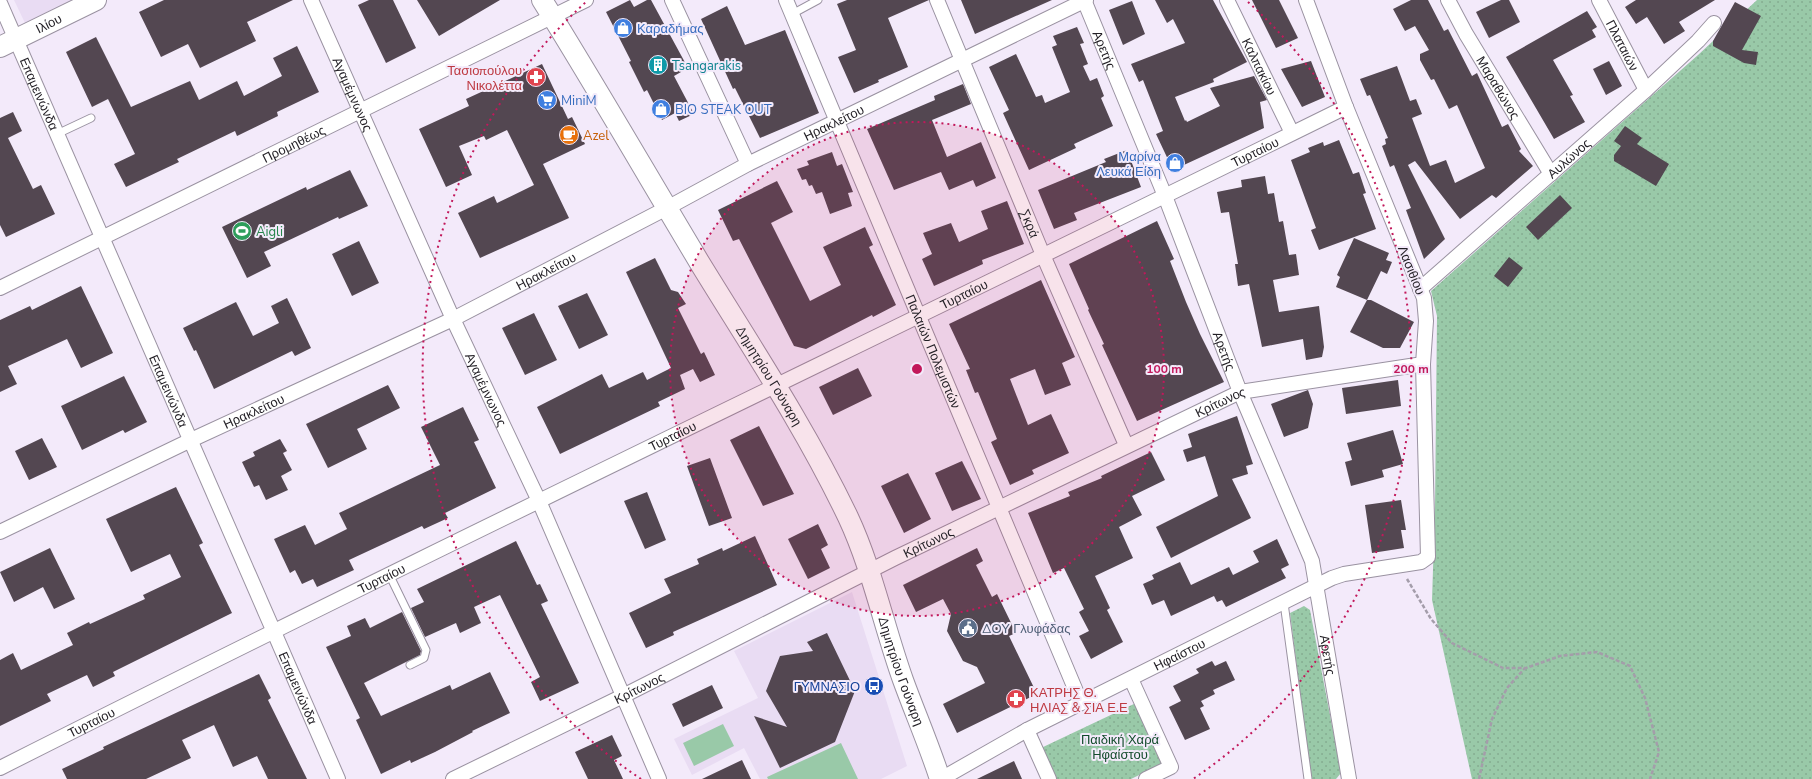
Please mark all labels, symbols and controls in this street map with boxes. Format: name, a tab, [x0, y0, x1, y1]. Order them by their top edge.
street label: Ιλίου	[33, 10, 65, 38]
shop icon: Καραδήμας	[612, 17, 634, 39]
street label: Πλαταιών	[1601, 17, 1642, 74]
place label: Καραδήμας	[637, 20, 703, 38]
street label: Αρετής	[1088, 28, 1120, 72]
street label: Καλπακίου	[1237, 35, 1280, 98]
street label: Μαραθώνος	[1472, 53, 1524, 123]
building icon: Tsangarakis	[647, 54, 669, 76]
street label: Επαμεινώνδα	[15, 55, 63, 134]
street label: Αγαμέμνωνος	[328, 55, 376, 134]
place label: Tsangarakis	[672, 57, 741, 75]
place label: Τασιοπούλου Νικολέττα	[447, 62, 522, 95]
pharmacy icon: Τασιοπούλου Νικολέττα	[525, 66, 547, 88]
supermarket icon: MiniM	[536, 89, 558, 111]
place label: MiniM	[561, 92, 597, 110]
shop icon: BIO STEAK OUT	[650, 98, 672, 120]
place label: BIO STEAK OUT	[675, 101, 772, 119]
street label: Ηρακλείτου	[801, 101, 867, 146]
street label: Προμηθέως	[259, 122, 328, 168]
cafe icon: Azel	[558, 124, 580, 146]
place label: Azel	[583, 127, 609, 145]
street label: Τυρταίου	[1229, 133, 1282, 172]
street label: Αυλώνος	[1544, 135, 1595, 183]
place label: Μαρίνα Λευκά Είδη	[1096, 148, 1161, 181]
shop icon: Μαρίνα Λευκά Είδη	[1164, 152, 1186, 174]
street label: Σκρά	[1015, 207, 1043, 241]
sports icon: Aigli	[231, 220, 253, 242]
place label: Aigli	[256, 223, 283, 241]
street label: Λασιθίου	[1393, 243, 1429, 298]
street label: Ηρακλείτου	[513, 249, 579, 295]
street label: Τυρταίου	[937, 276, 991, 314]
street label: Παλαιών Πολεμιστών	[901, 292, 964, 411]
street label: Δημητρίου Γούναρη	[731, 323, 806, 430]
street label: Αρετής	[1208, 329, 1239, 373]
street label: Αγαμέμνωνος	[460, 350, 510, 430]
street label: Επαμεινώνδα	[144, 352, 192, 431]
text: 100 m	[1146, 361, 1182, 377]
text: 200 m	[1393, 361, 1429, 377]
centre of rings	[910, 362, 924, 376]
street label: Κρίτωνος	[1192, 383, 1246, 422]
street label: Ηρακλείτου	[221, 390, 287, 434]
street label: Τυρταίου	[646, 418, 700, 456]
street label: Κρίτωνος	[900, 523, 957, 563]
street label: Τυρταίου	[355, 560, 409, 598]
street label: Δημητρίου Γούναρη	[873, 614, 928, 729]
public building icon: ΔΟΥ Γλυφάδας	[957, 617, 979, 639]
place label: ΔΟΥ Γλυφάδας	[982, 620, 1071, 638]
street label: Αρετής	[1315, 634, 1339, 677]
street label: Ηφαίστου	[1151, 635, 1208, 676]
street label: Επαμεινώνδα	[274, 649, 321, 728]
street label: Κρίτωνος	[611, 669, 668, 709]
bus stop icon: ΓΥΜΝΑΣΙΟ	[863, 675, 885, 697]
place label: ΓΥΜΝΑΣΙΟ	[794, 678, 860, 696]
place label: ΚΑΤΡΗΣ Θ. ΗΛΙΑΣ & ΣΙΑ Ε.Ε	[1030, 684, 1128, 717]
pharmacy icon: ΚΑΤΡΗΣ Θ. ΗΛΙΑΣ & ΣΙΑ Ε.Ε	[1005, 688, 1027, 710]
street label: Τυρταίου	[65, 704, 118, 743]
park label: Παιδική Χαρά Ηφαίστου	[1081, 731, 1160, 764]

